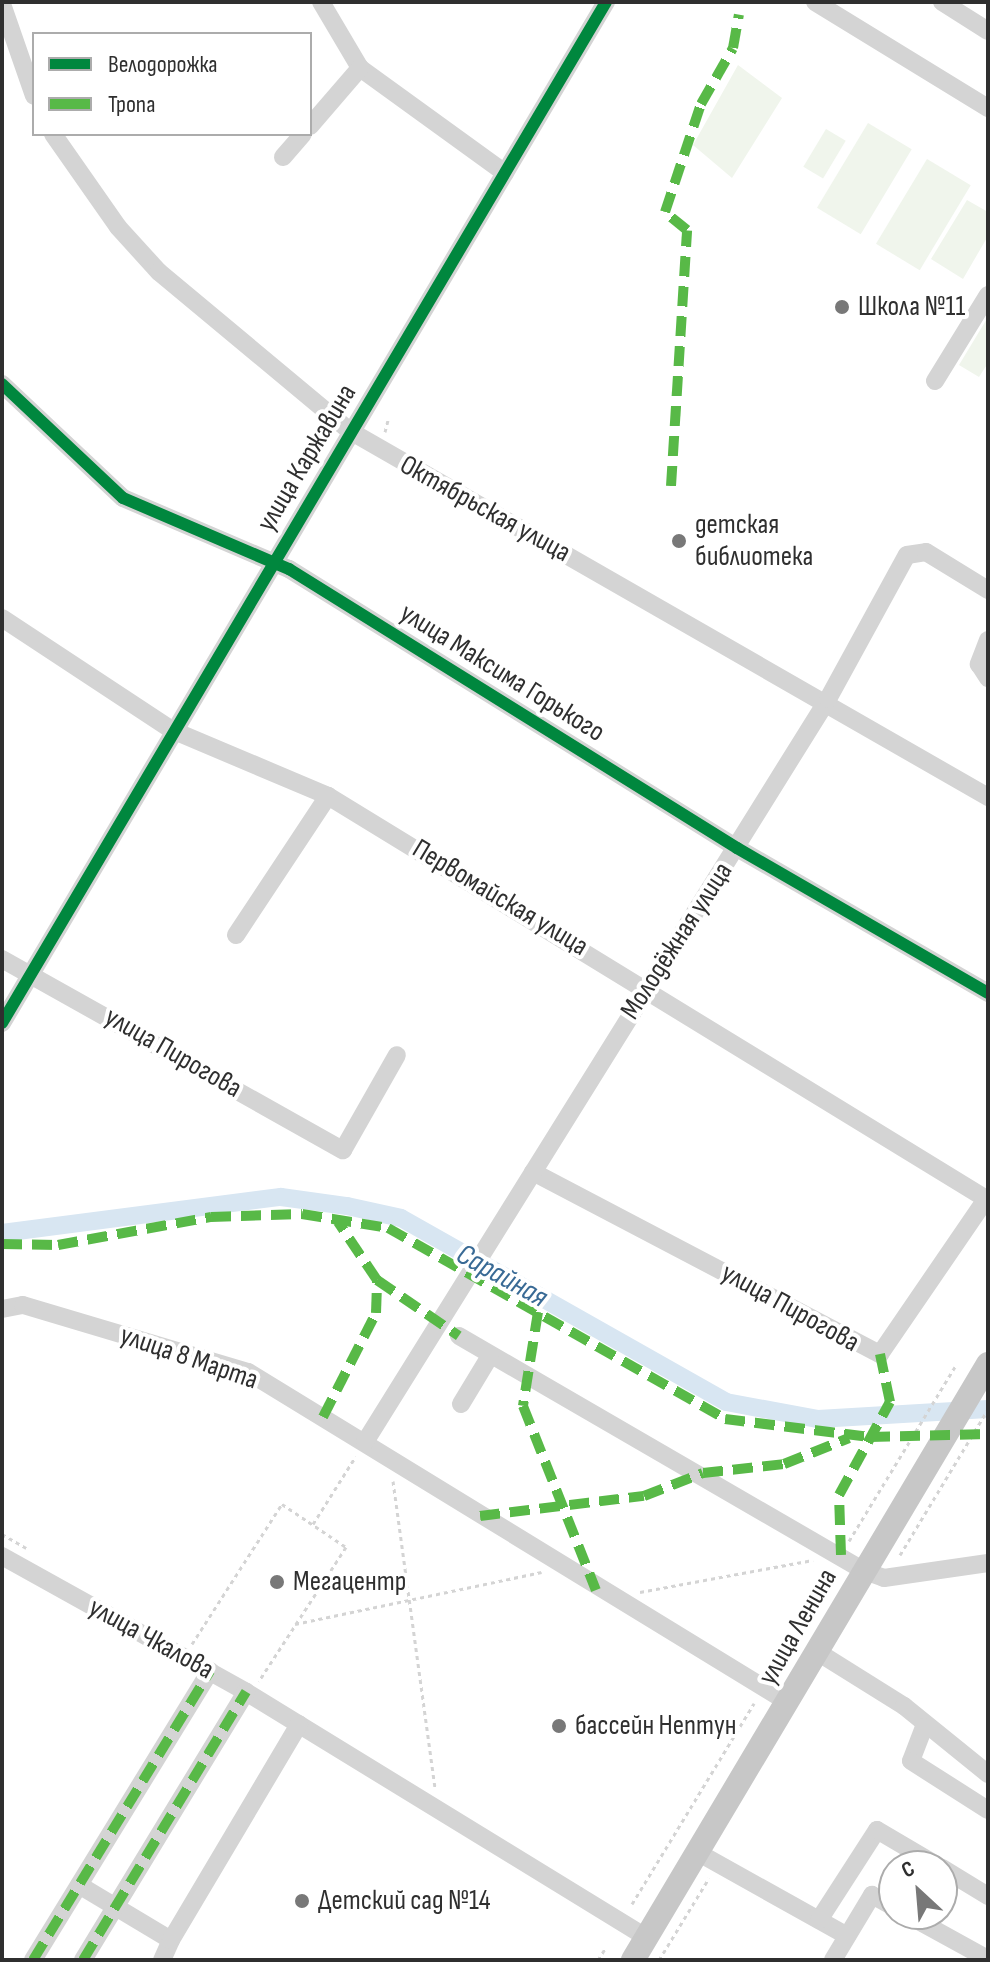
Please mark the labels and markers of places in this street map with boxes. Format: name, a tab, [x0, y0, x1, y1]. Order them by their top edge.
place label: Школа №11	[858, 290, 965, 324]
marker: Школа №11	[833, 298, 851, 316]
place label: детская библиотека	[695, 508, 813, 574]
marker: детская библиотека	[670, 532, 688, 550]
place label: Мегацентр	[293, 1565, 406, 1599]
marker: Мегацентр	[268, 1573, 286, 1591]
place label: бассейн Нептун	[575, 1709, 737, 1743]
marker: бассейн Нептун	[550, 1717, 568, 1735]
place label: Детский сад №14	[318, 1884, 491, 1918]
marker: Детский сад №14	[293, 1892, 311, 1910]

